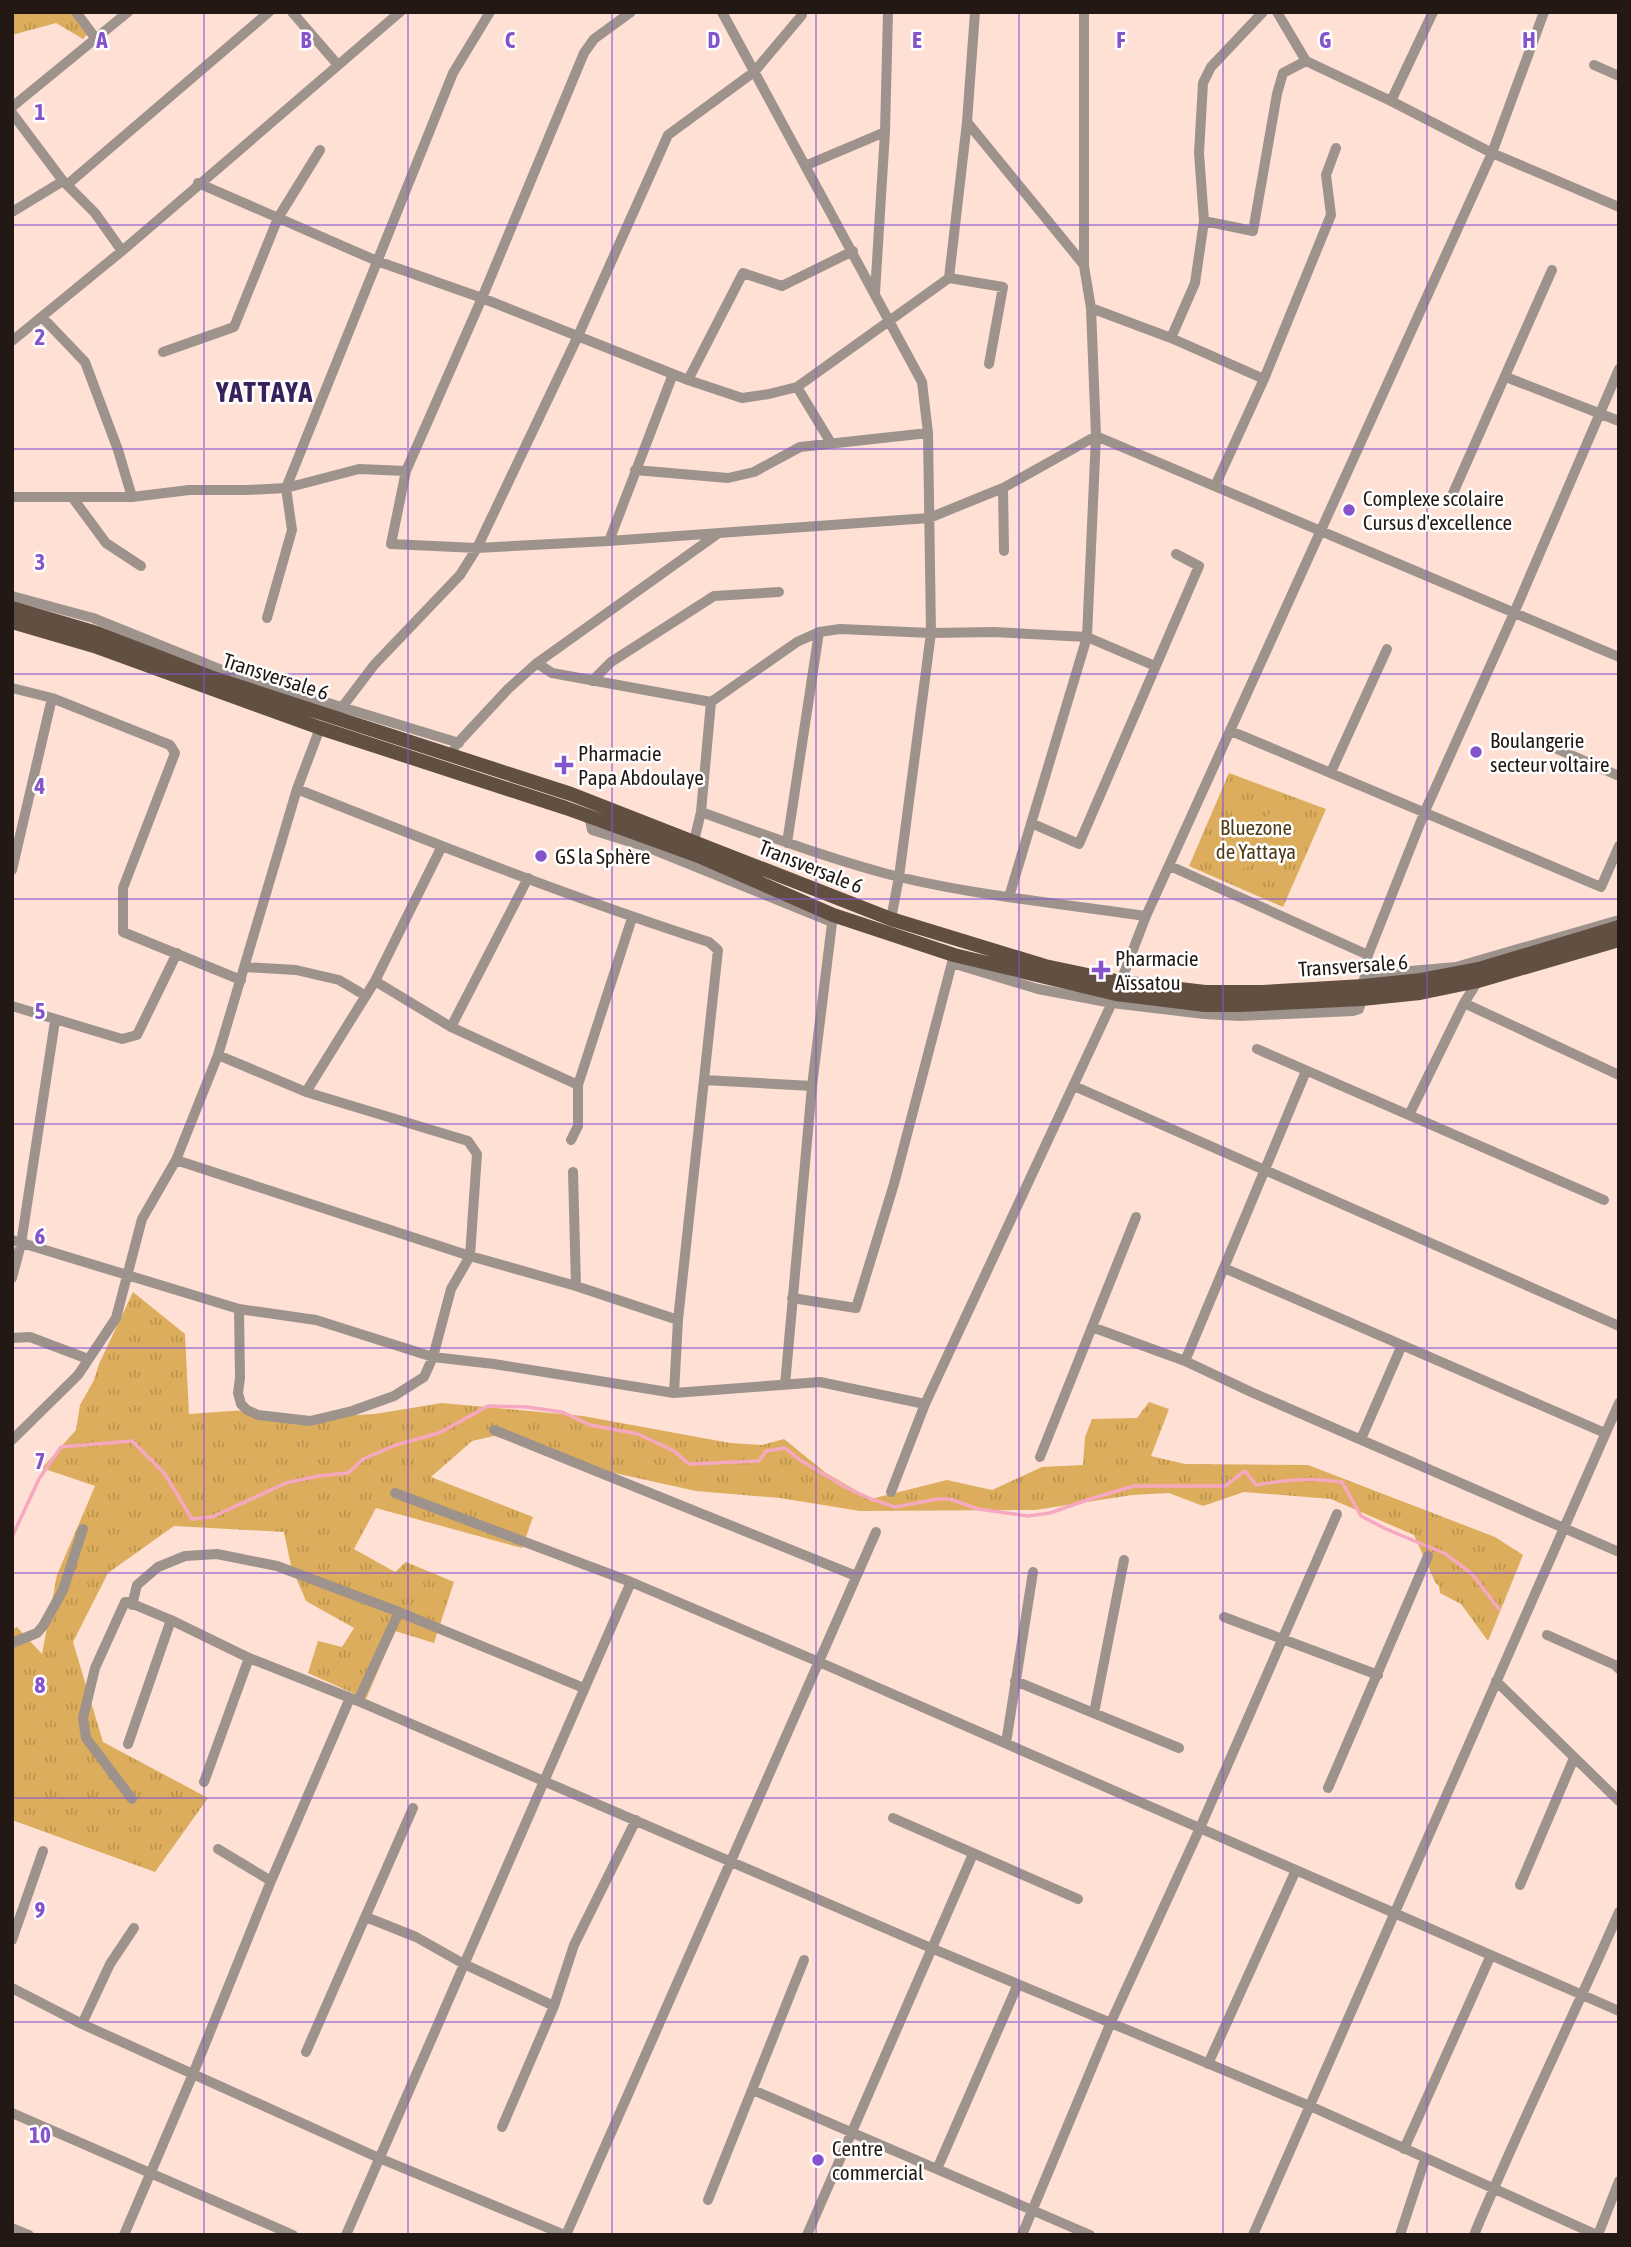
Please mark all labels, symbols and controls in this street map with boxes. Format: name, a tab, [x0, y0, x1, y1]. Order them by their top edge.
text: A	[95, 27, 108, 53]
text: B	[301, 27, 312, 53]
text: C	[505, 27, 516, 53]
text: D	[708, 27, 721, 53]
text: E	[912, 27, 922, 53]
text: F	[1116, 27, 1126, 53]
text: G	[1319, 27, 1331, 53]
text: H	[1522, 27, 1536, 53]
text: 1	[35, 99, 46, 125]
text: 2	[35, 324, 45, 350]
district label: YATTAYA	[215, 376, 314, 408]
place label: Complexe scolaire Cursus d'excellence	[1363, 486, 1512, 534]
marker: Complexe scolaire Cursus d'excellence	[1341, 502, 1357, 518]
text: 3	[35, 549, 45, 575]
street label: Transversale 6	[220, 648, 332, 704]
place label: Boulangerie secteur voltaire	[1490, 728, 1609, 776]
place label: Pharmacie Papa Abdoulaye	[578, 741, 704, 789]
marker: Boulangerie secteur voltaire	[1468, 744, 1484, 760]
marker: Pharmacie Papa Abdoulaye	[556, 757, 572, 773]
text: 4	[34, 773, 46, 799]
park label: Bluezone de Yattaya	[1216, 815, 1296, 863]
street label: Transversale 6	[755, 834, 867, 898]
place label: GS la Sphère	[555, 844, 650, 868]
marker: GS la Sphère	[533, 848, 549, 864]
place label: Pharmacie Aïssatou	[1115, 946, 1198, 994]
street label: Transversale 6	[1297, 949, 1409, 981]
marker: Pharmacie Aïssatou	[1093, 962, 1109, 978]
text: 5	[35, 998, 46, 1024]
text: 6	[35, 1223, 46, 1249]
text: 7	[35, 1448, 45, 1474]
text: 8	[35, 1672, 46, 1698]
text: 9	[35, 1897, 46, 1923]
text: 10	[29, 2122, 51, 2148]
place label: Centre commercial	[832, 2136, 924, 2184]
marker: Centre commercial	[810, 2152, 826, 2168]

